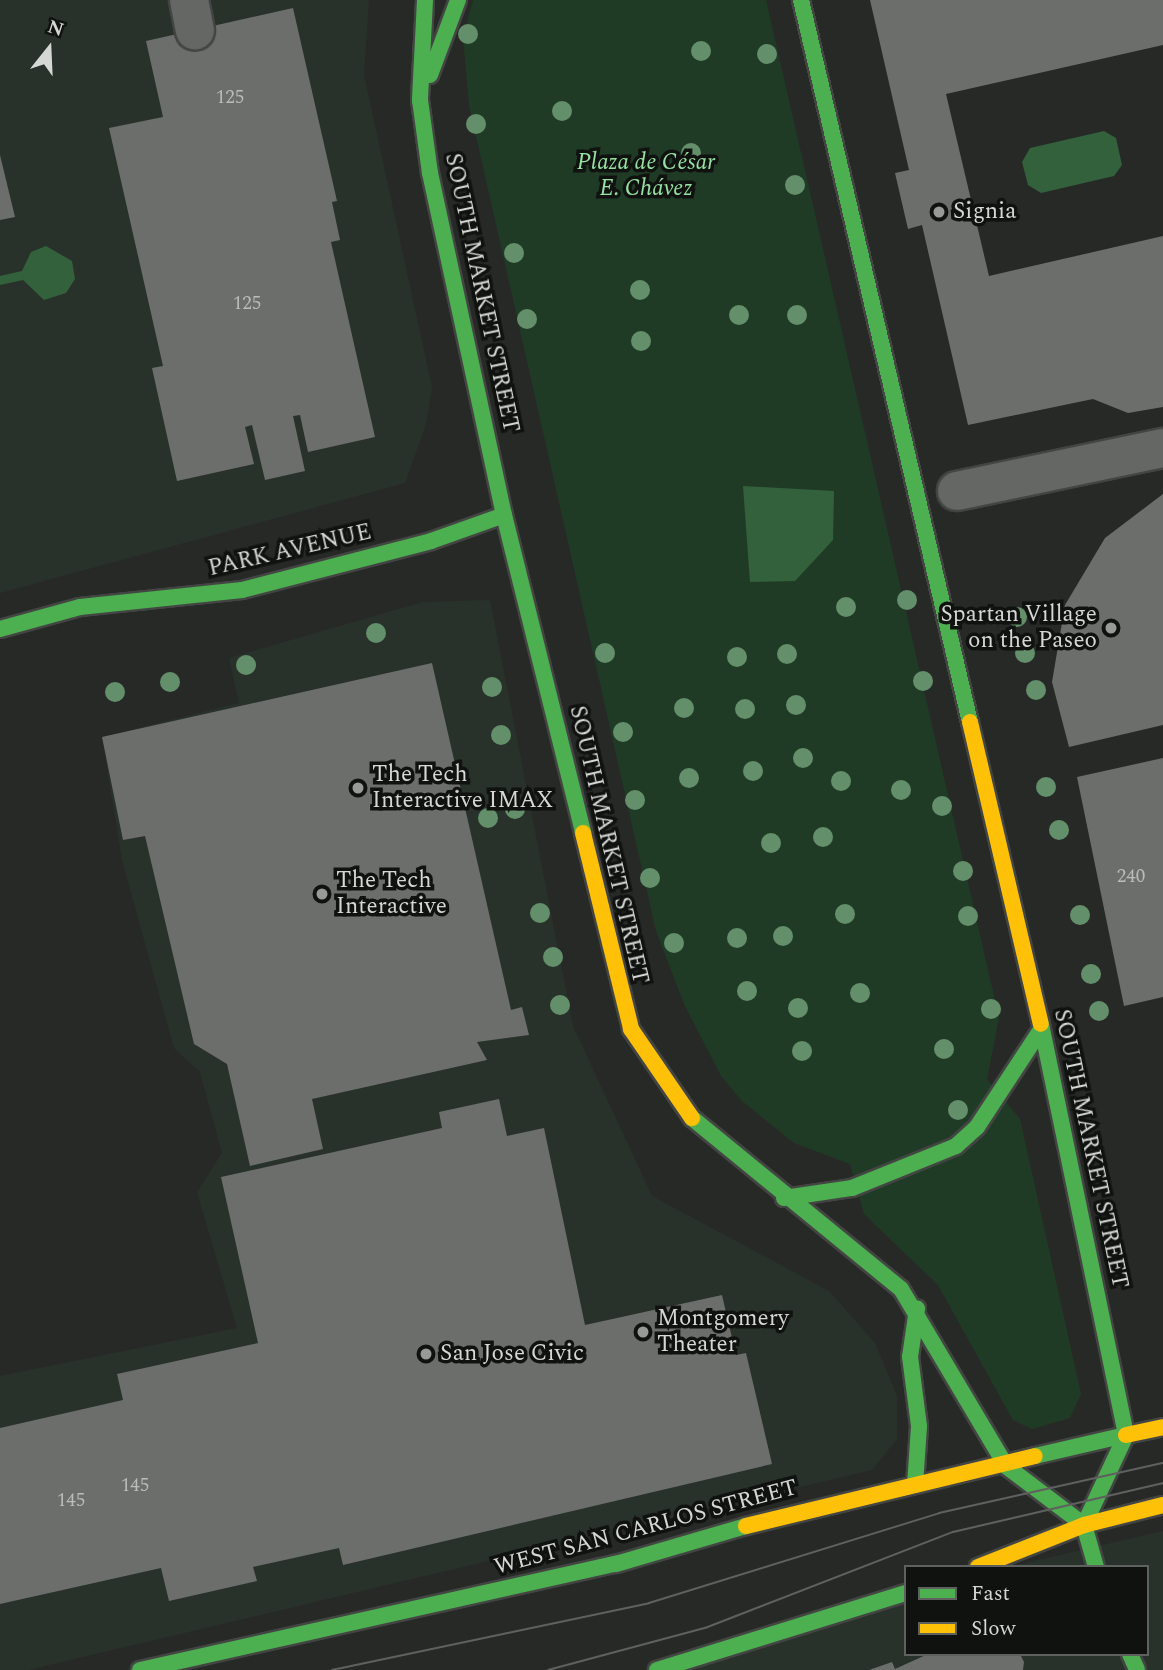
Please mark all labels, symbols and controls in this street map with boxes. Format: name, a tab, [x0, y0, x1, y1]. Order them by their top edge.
text: N	[44, 12, 67, 45]
north arrow	[14, 14, 84, 84]
house number: 125	[216, 87, 244, 109]
park label: Plaza de César E. Chávez	[577, 149, 715, 203]
street label: SOUTH MARKET STREET	[438, 151, 524, 435]
place label: Signia	[953, 198, 1016, 226]
marker: Signia	[931, 204, 947, 220]
house number: 125	[233, 293, 261, 315]
street label: PARK AVENUE	[206, 519, 374, 583]
place label: Spartan Village on the Paseo	[940, 601, 1097, 655]
marker: Spartan Village on the Paseo	[1103, 620, 1119, 636]
street label: SOUTH MARKET STREET	[563, 703, 653, 987]
place label: The Tech Interactive IMAX	[372, 761, 553, 815]
marker: The Tech Interactive IMAX	[350, 780, 366, 796]
house number: 240	[1117, 866, 1145, 888]
place label: The Tech Interactive	[336, 867, 447, 921]
marker: The Tech Interactive	[314, 886, 330, 902]
street label: SOUTH MARKET STREET	[1047, 1007, 1133, 1291]
place label: Montgomery Theater	[657, 1305, 789, 1359]
marker: Montgomery Theater	[635, 1324, 651, 1340]
place label: San Jose Civic	[440, 1340, 584, 1368]
marker: San Jose Civic	[418, 1346, 434, 1362]
street label: WEST SAN CARLOS STREET	[491, 1474, 801, 1582]
house number: 145	[121, 1475, 149, 1497]
house number: 145	[57, 1490, 85, 1512]
legend	[904, 1565, 1149, 1656]
text: Fast	[971, 1578, 1010, 1610]
text: Slow	[971, 1613, 1015, 1645]

